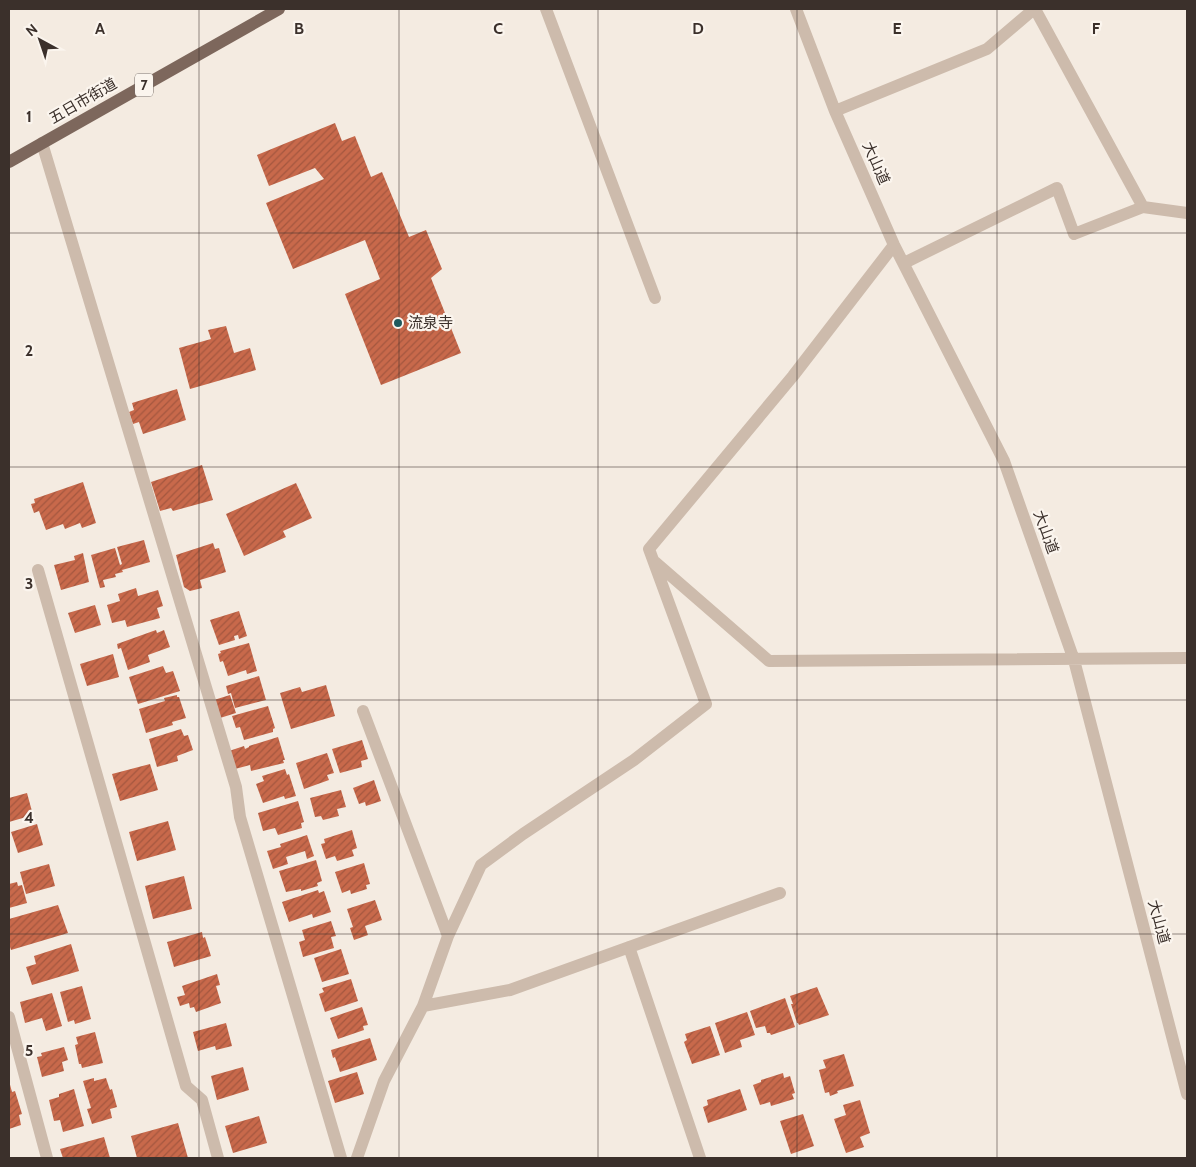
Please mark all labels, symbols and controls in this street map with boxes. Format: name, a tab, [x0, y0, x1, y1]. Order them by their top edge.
north arrow	[15, 15, 65, 65]
text: A	[95, 19, 105, 38]
text: B	[294, 19, 304, 38]
text: C	[493, 19, 503, 38]
text: D	[692, 19, 704, 38]
text: E	[892, 19, 902, 38]
text: F	[1092, 19, 1101, 38]
text: N	[22, 20, 41, 40]
street label: 五日市街道	[46, 74, 120, 128]
road number: 7	[135, 74, 153, 96]
text: 1	[26, 107, 32, 126]
street label: 大山道	[859, 139, 893, 187]
place label: 流泉寺	[408, 314, 453, 332]
marker: 流泉寺	[392, 317, 404, 329]
text: 2	[25, 341, 33, 360]
street label: 大山道	[1030, 508, 1062, 556]
text: 3	[25, 574, 33, 593]
text: 4	[24, 808, 34, 827]
street label: 大山道	[1144, 898, 1174, 946]
text: 5	[25, 1041, 33, 1060]

